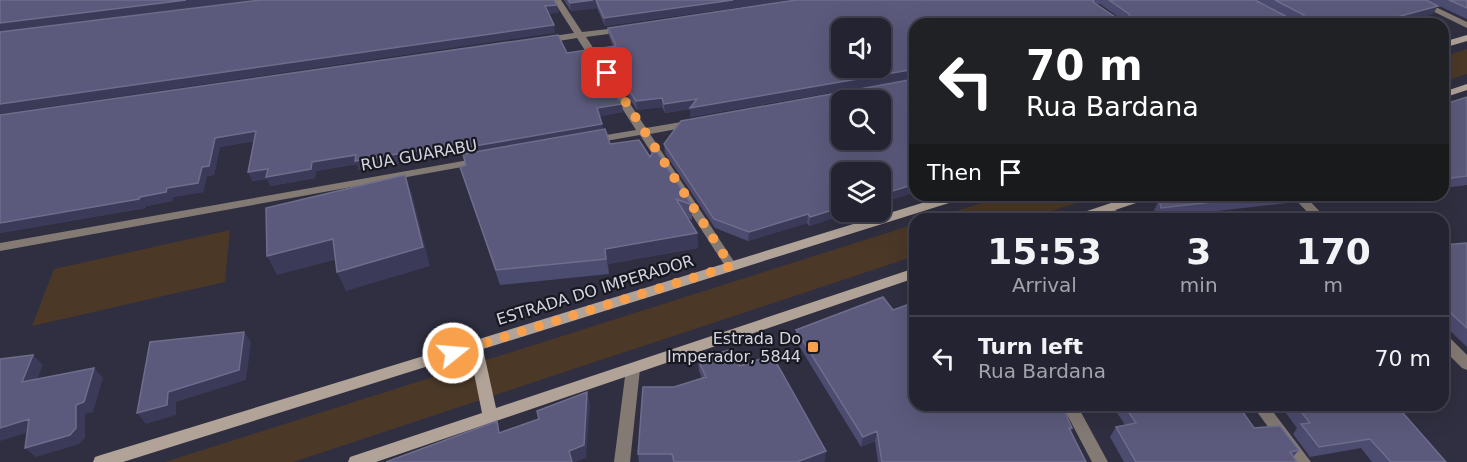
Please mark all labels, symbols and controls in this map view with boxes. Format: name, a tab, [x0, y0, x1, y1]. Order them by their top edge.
map controls	[831, 18, 891, 222]
button: sound	[831, 18, 891, 78]
text: 70 m	[1026, 41, 1143, 90]
icon: left	[927, 42, 1005, 120]
pin	[581, 47, 632, 98]
icon: arrive	[590, 56, 623, 89]
button: search	[831, 90, 891, 150]
text: Rua Bardana	[1026, 91, 1199, 122]
street label: RUA GUARABU	[359, 135, 479, 175]
icon: arrive	[994, 156, 1027, 189]
text: Then	[927, 160, 982, 185]
button: layers	[831, 162, 891, 222]
text: 15:53	[987, 231, 1102, 272]
text: 3	[1186, 231, 1211, 272]
text: 170	[1296, 231, 1371, 272]
street label: ESTRADA DO IMPERADOR	[494, 251, 696, 329]
text: Arrival	[1012, 273, 1077, 297]
text: min	[1180, 273, 1218, 297]
text: m	[1324, 273, 1343, 297]
position arrow	[421, 321, 485, 385]
place label: Estrada Do Imperador, 5844	[667, 329, 801, 366]
text: Turn left	[978, 334, 1083, 359]
marker: Estrada Do Imperador, 5844	[806, 340, 820, 354]
icon: left	[927, 342, 960, 375]
text: 70 m	[1375, 346, 1431, 371]
text: Rua Bardana	[978, 359, 1106, 383]

